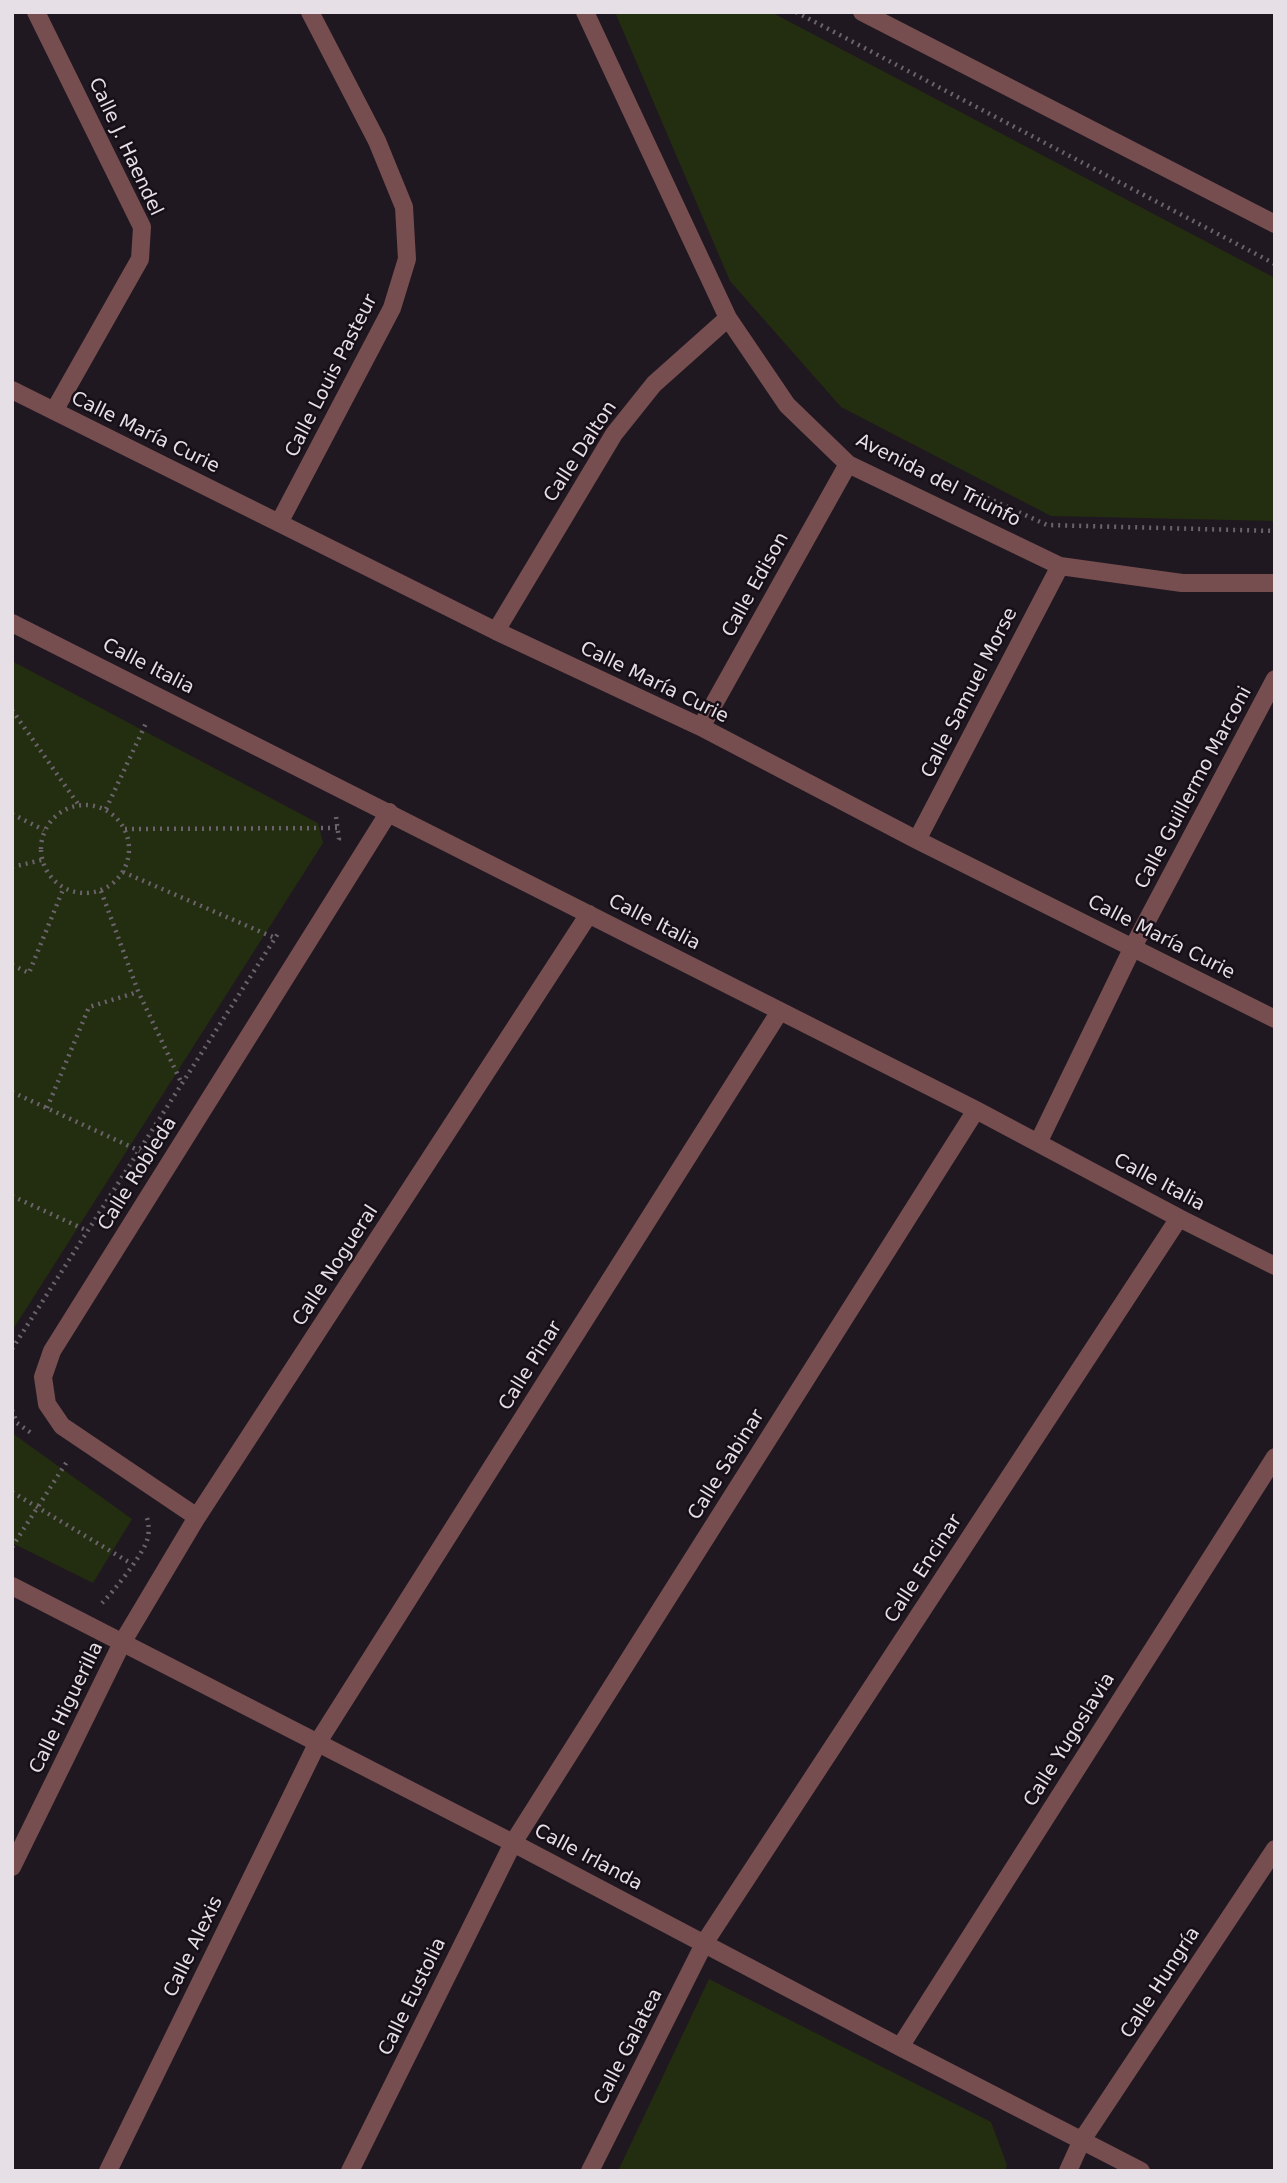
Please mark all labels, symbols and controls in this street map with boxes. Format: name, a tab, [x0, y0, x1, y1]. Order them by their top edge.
street label: Calle J. Haendel	[83, 74, 167, 220]
street label: Calle Louis Pasteur	[281, 291, 383, 461]
street label: Calle María Curie	[67, 387, 223, 479]
street label: Calle Dalton	[540, 397, 622, 507]
street label: Avenida del Triunfo	[852, 430, 1024, 532]
street label: Calle Edison	[718, 529, 794, 641]
street label: Calle Samuel Morse	[917, 604, 1023, 782]
street label: Calle Italia	[98, 634, 198, 700]
street label: Calle María Curie	[576, 637, 732, 729]
street label: Calle Guillermo Marconi	[1131, 683, 1257, 893]
street label: Calle Italia	[604, 890, 704, 956]
street label: Calle María Curie	[1084, 891, 1238, 985]
street label: Calle Robleda	[94, 1113, 182, 1235]
street label: Calle Italia	[1109, 1149, 1209, 1217]
street label: Calle Nogueral	[288, 1201, 384, 1331]
street label: Calle Pinar	[495, 1317, 567, 1415]
street label: Calle Sabinar	[684, 1406, 770, 1524]
street label: Calle Encinar	[881, 1511, 967, 1627]
street label: Calle Higuerilla	[25, 1638, 109, 1778]
street label: Calle Yugoslavia	[1020, 1669, 1120, 1811]
street label: Calle Irlanda	[530, 1820, 646, 1896]
street label: Calle Alexis	[160, 1893, 228, 2001]
street label: Calle Hungría	[1116, 1923, 1206, 2043]
street label: Calle Eustolia	[375, 1934, 451, 2060]
street label: Calle Galatea	[590, 1985, 668, 2109]

